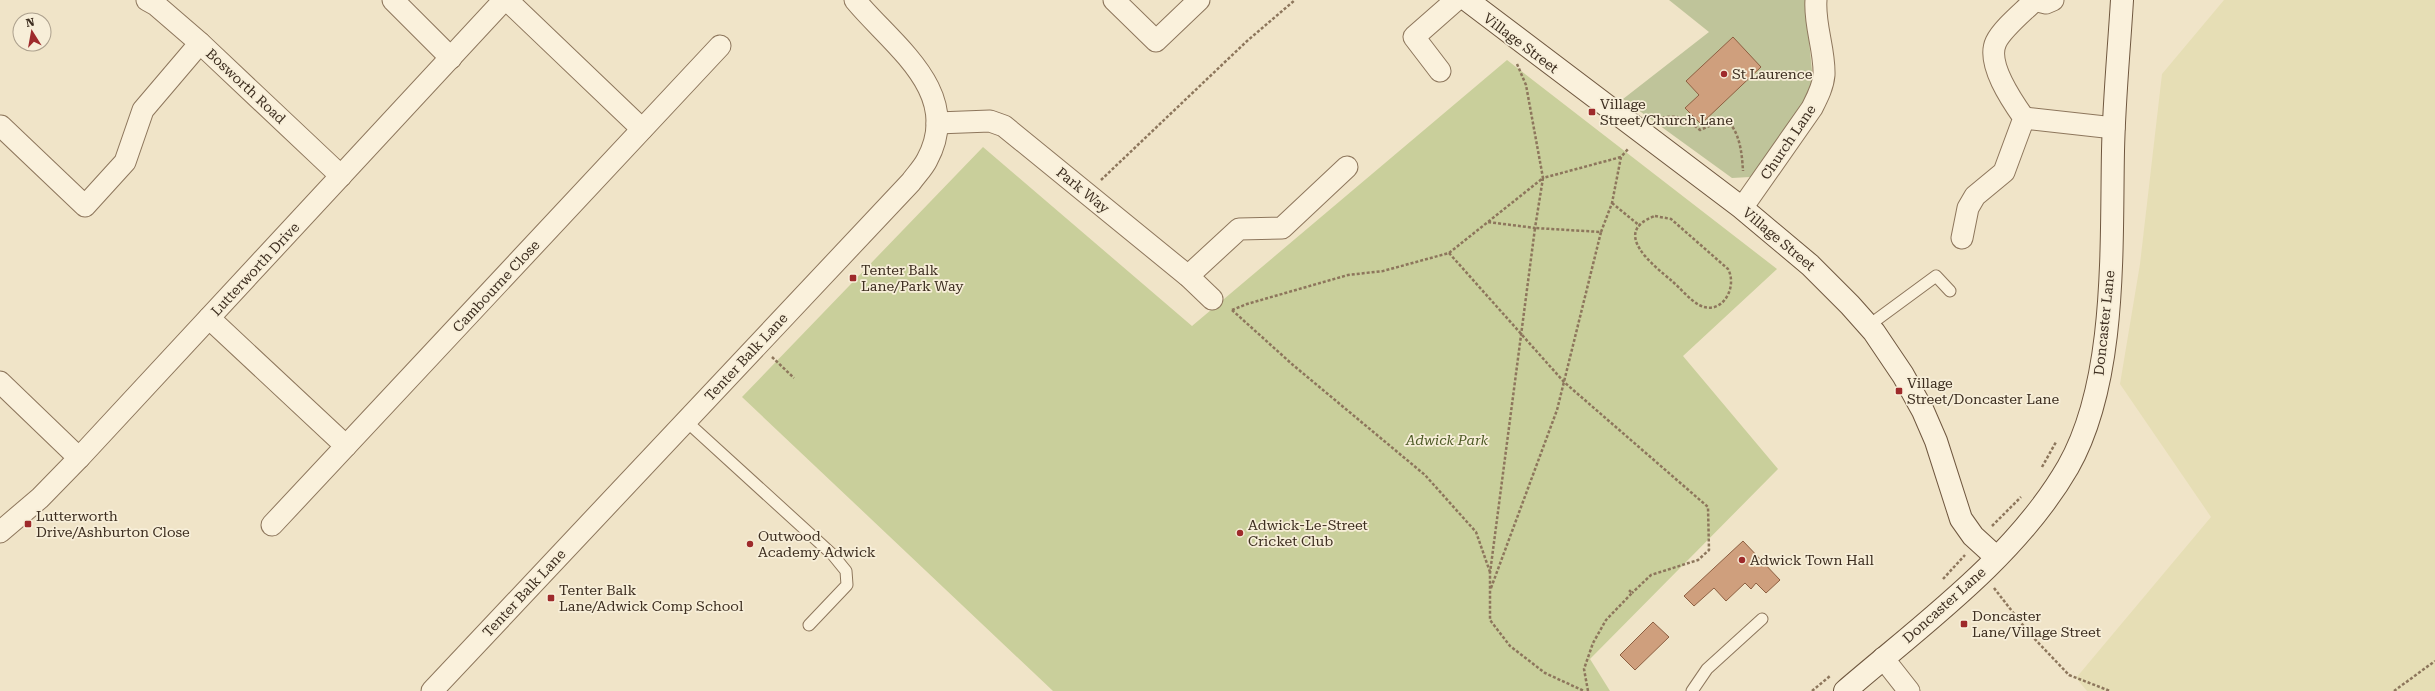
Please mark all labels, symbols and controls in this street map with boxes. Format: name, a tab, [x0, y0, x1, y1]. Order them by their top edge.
street label: Village Street	[1480, 10, 1562, 76]
north arrow	[12, 12, 52, 52]
text: N	[25, 15, 36, 30]
street label: Bosworth Road	[203, 45, 289, 127]
place label: St Laurence	[1732, 66, 1813, 82]
marker: St Laurence	[1719, 69, 1729, 79]
place label: Village Street/Church Lane	[1600, 96, 1733, 128]
street label: Church Lane	[1757, 101, 1819, 182]
marker: Village Street/Church Lane	[1587, 107, 1597, 117]
street label: Park Way	[1053, 164, 1113, 217]
street label: Village Street	[1740, 204, 1818, 274]
street label: Lutterworth Drive	[208, 219, 303, 319]
street label: Cambourne Close	[449, 237, 543, 335]
place label: Tenter Balk Lane/Park Way	[861, 262, 964, 294]
street label: Doncaster Lane	[2091, 269, 2118, 376]
marker: Tenter Balk Lane/Park Way	[848, 273, 858, 283]
street label: Tenter Balk Lane	[701, 310, 791, 404]
place label: Village Street/Doncaster Lane	[1907, 375, 2060, 407]
marker: Village Street/Doncaster Lane	[1894, 386, 1904, 396]
park label: Adwick Park	[1405, 432, 1488, 448]
place label: Lutterworth Drive/Ashburton Close	[36, 508, 190, 540]
place label: Adwick-Le-Street Cricket Club	[1248, 517, 1368, 549]
marker: Lutterworth Drive/Ashburton Close	[23, 519, 33, 529]
place label: Outwood Academy Adwick	[758, 528, 876, 560]
marker: Adwick-Le-Street Cricket Club	[1235, 528, 1245, 538]
marker: Outwood Academy Adwick	[745, 539, 755, 549]
street label: Tenter Balk Lane	[479, 546, 569, 640]
place label: Adwick Town Hall	[1750, 552, 1874, 568]
marker: Adwick Town Hall	[1737, 555, 1747, 565]
street label: Doncaster Lane	[1899, 563, 1989, 646]
place label: Tenter Balk Lane/Adwick Comp School	[559, 582, 744, 614]
marker: Tenter Balk Lane/Adwick Comp School	[546, 593, 556, 603]
place label: Doncaster Lane/Village Street	[1972, 608, 2101, 640]
marker: Doncaster Lane/Village Street	[1959, 619, 1969, 629]

